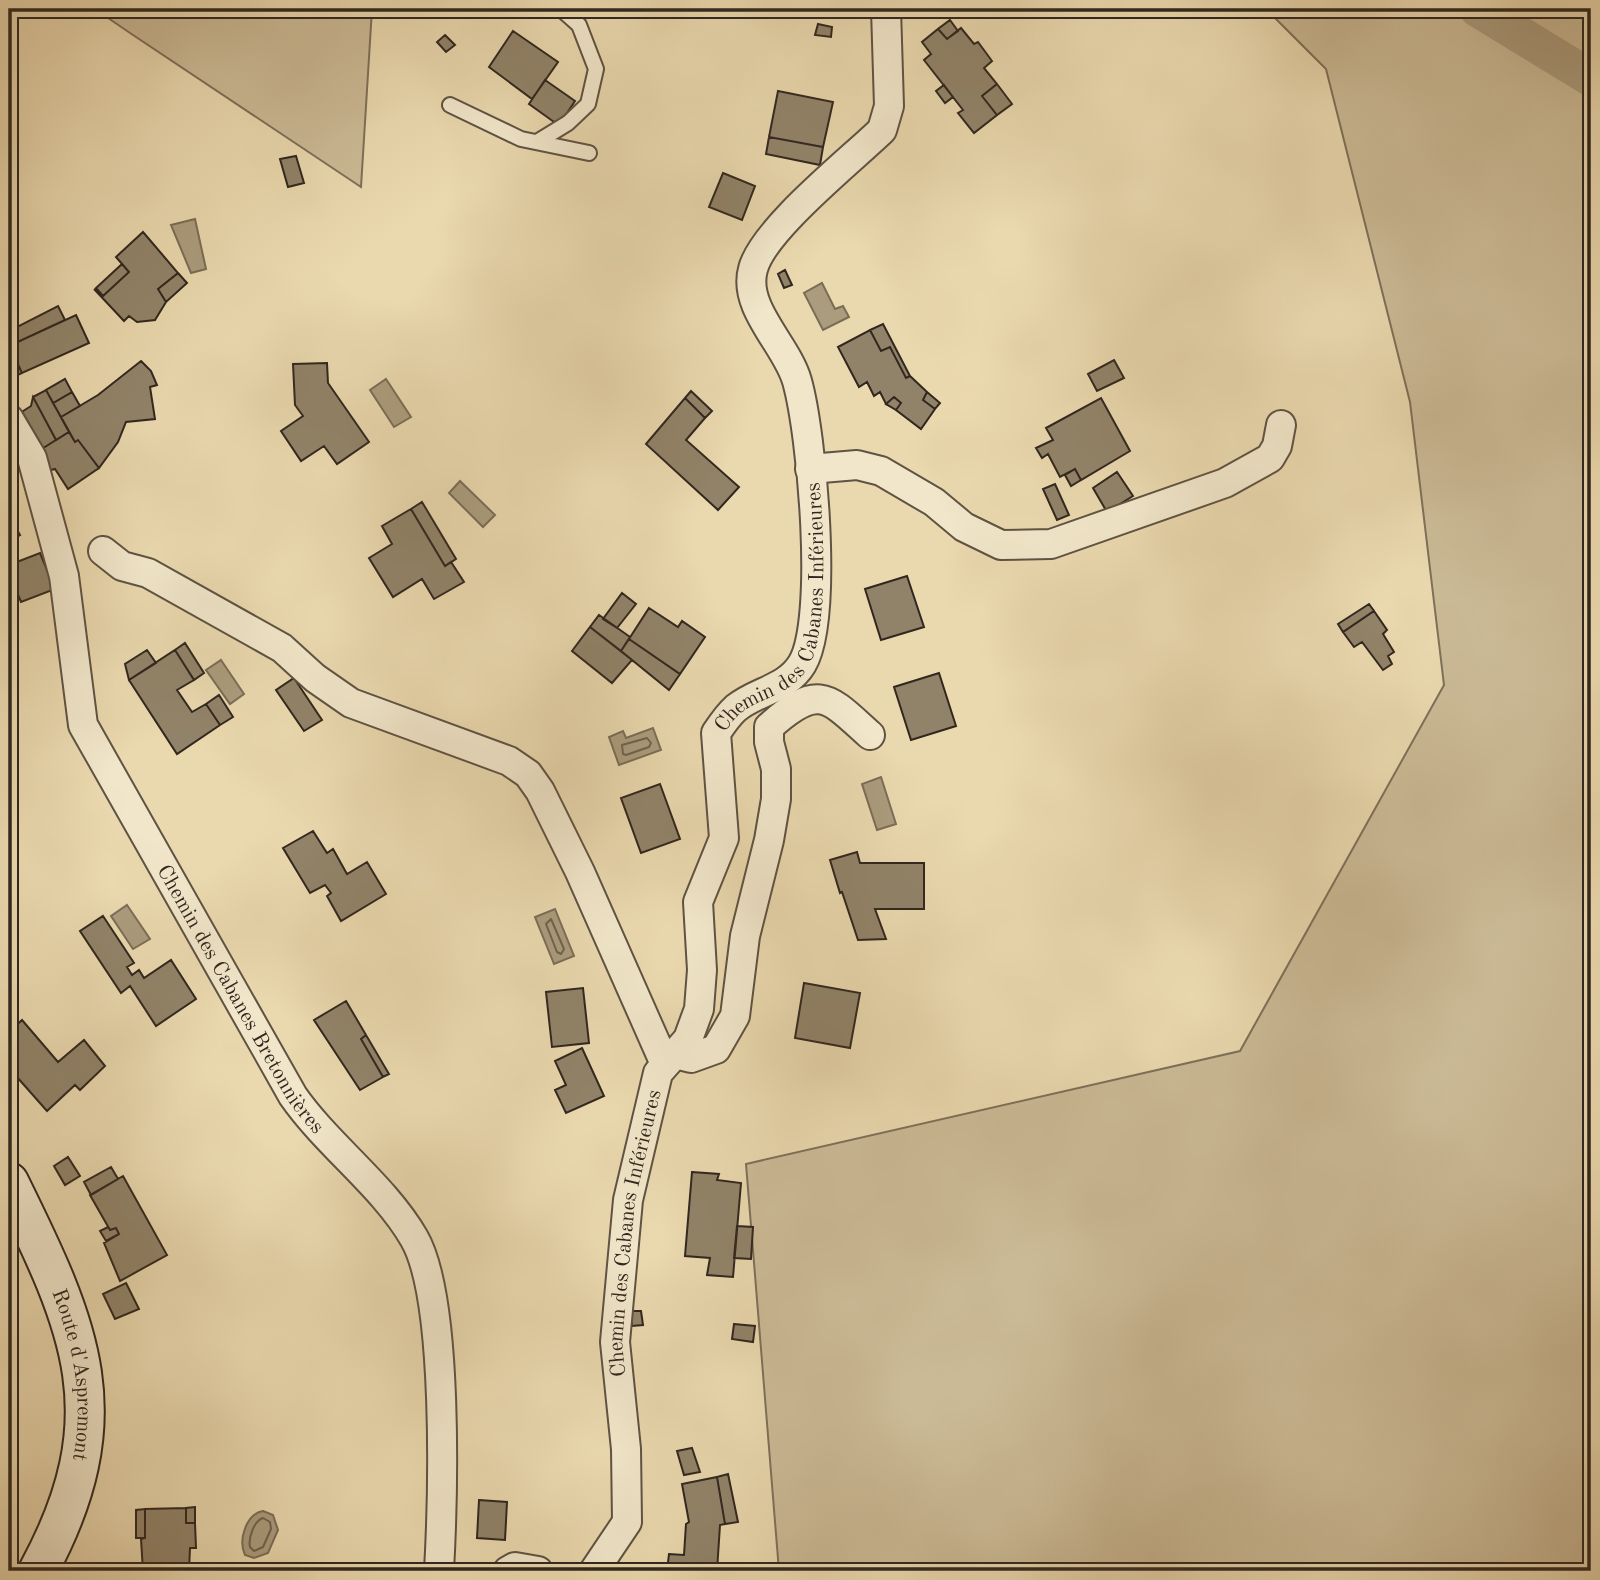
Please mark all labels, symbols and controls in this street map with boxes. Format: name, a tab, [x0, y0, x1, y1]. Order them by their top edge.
street label: Chemin des Cabanes Inférieures	[711, 482, 828, 736]
street label: Chemin des Cabanes Bretonnières	[152, 862, 327, 1138]
street label: Chemin des Cabanes Inférieures	[606, 1088, 666, 1378]
street label: Route d'Aspremont	[47, 1286, 94, 1463]

